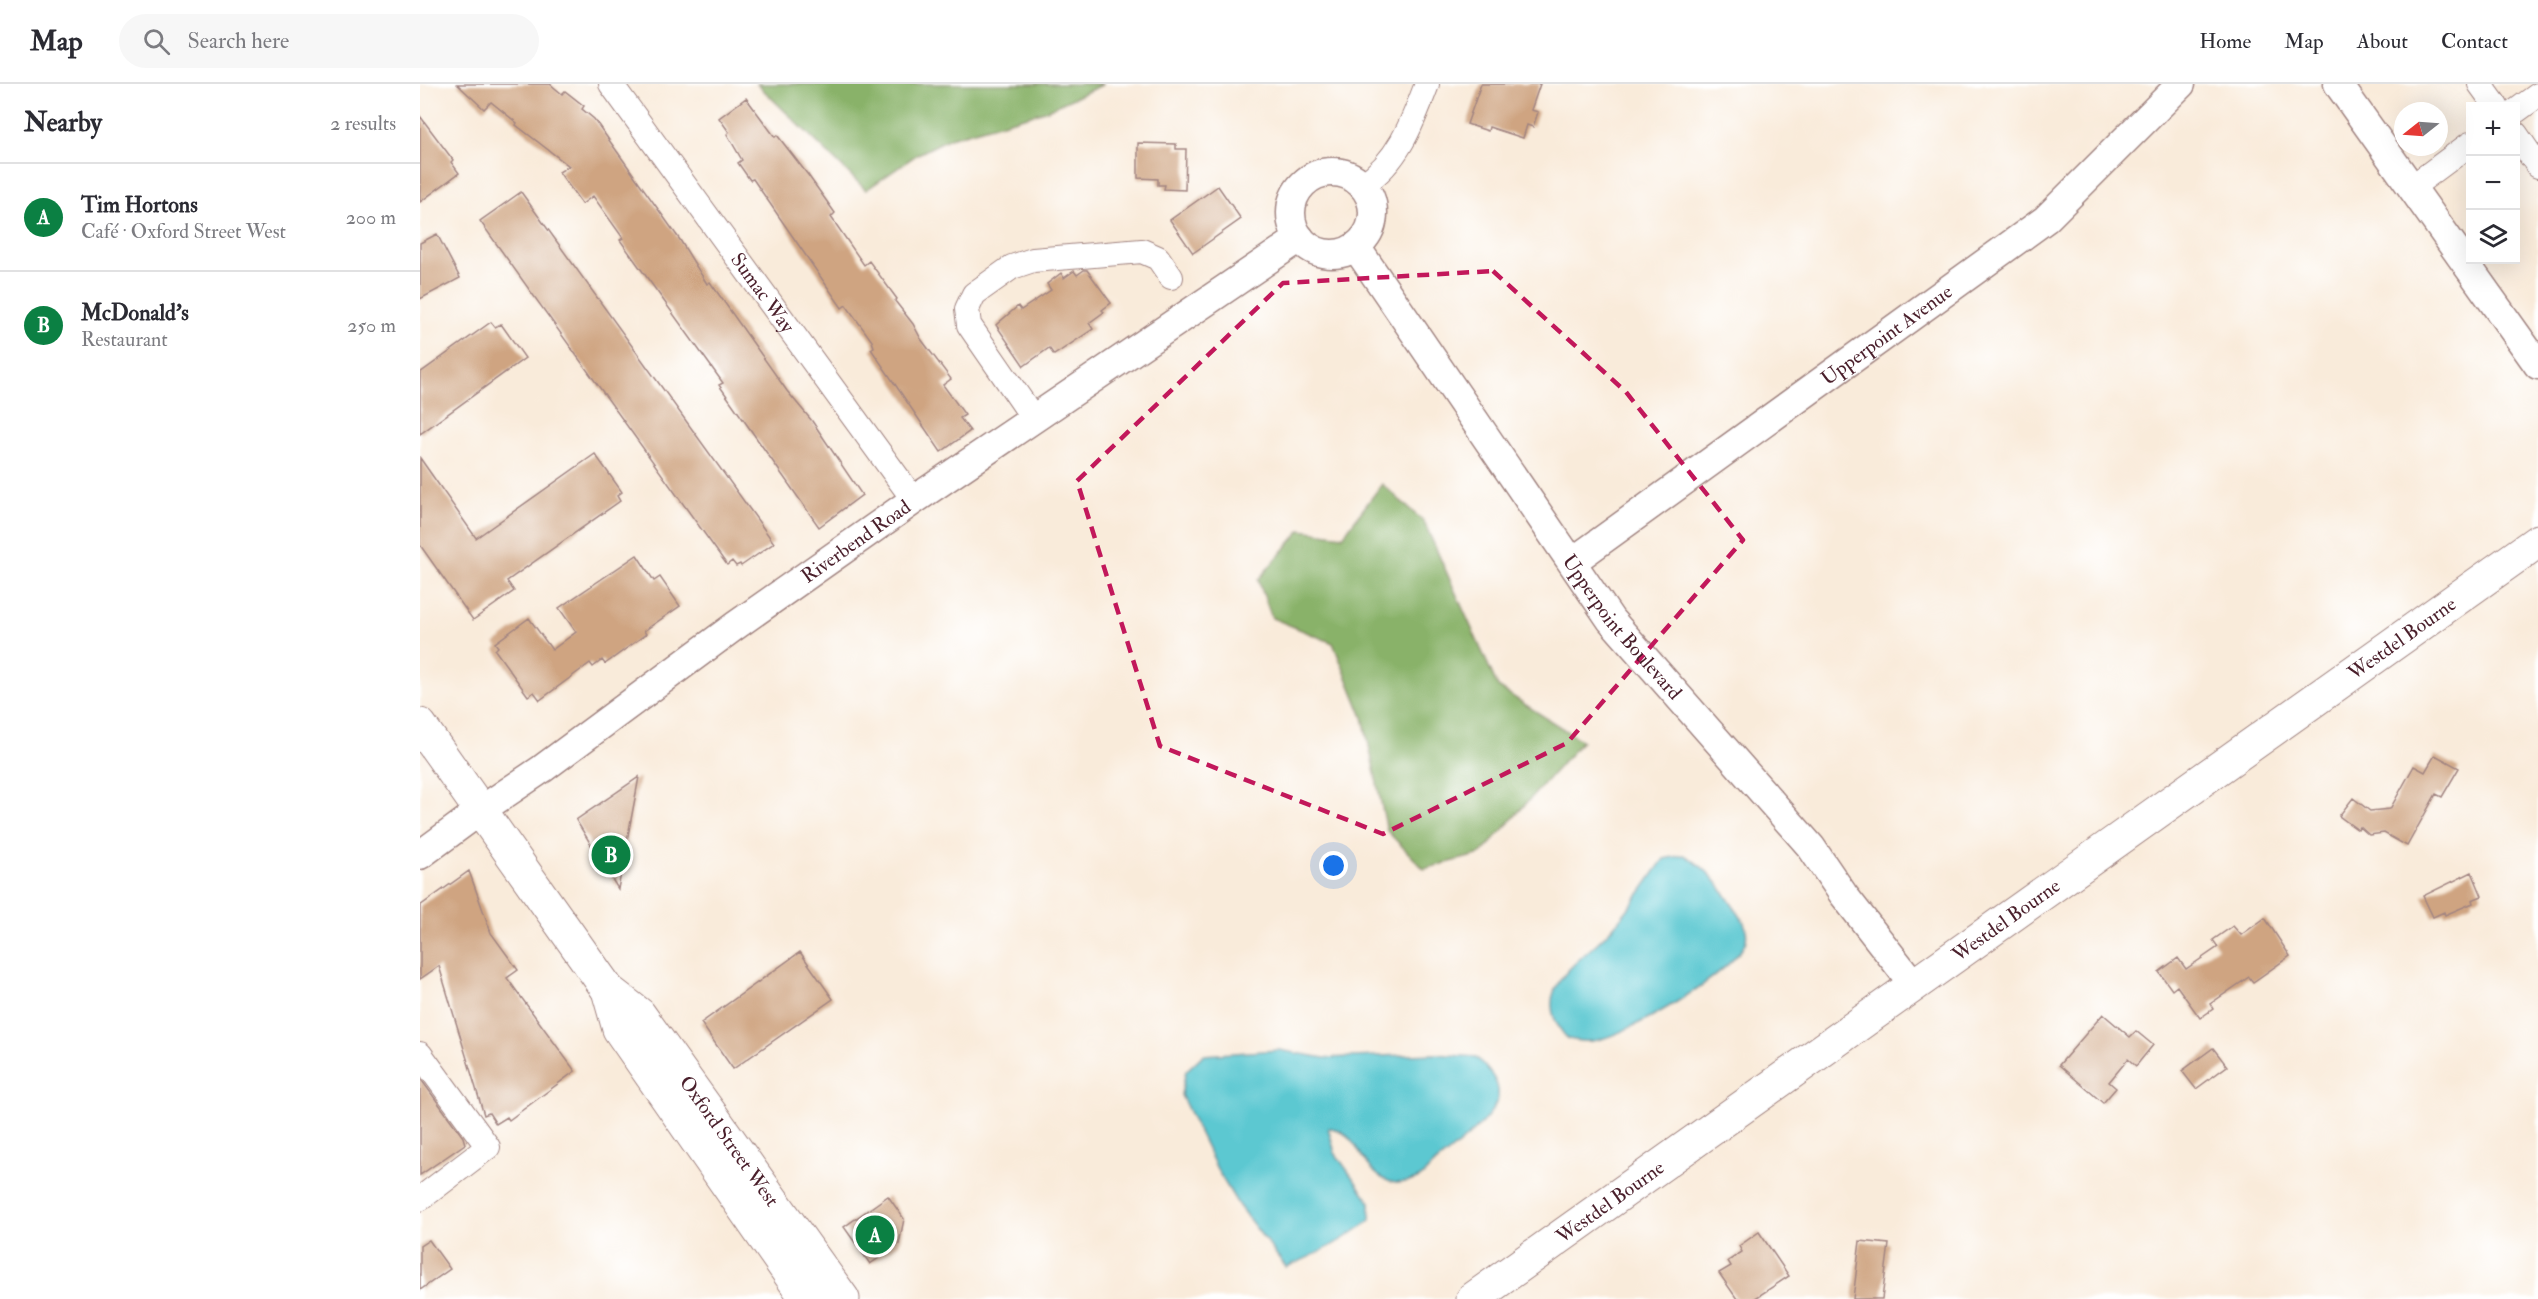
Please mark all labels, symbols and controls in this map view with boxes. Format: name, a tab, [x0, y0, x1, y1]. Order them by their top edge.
search box	[119, 14, 539, 68]
text: Map	[30, 24, 83, 59]
icon: search	[140, 25, 173, 58]
text: Search here	[188, 27, 289, 55]
text: Home	[2199, 28, 2251, 55]
text: Map	[2284, 28, 2324, 55]
text: About	[2357, 28, 2408, 55]
text: Contact	[2441, 28, 2508, 55]
north arrow	[2394, 102, 2448, 156]
map controls	[2466, 102, 2520, 264]
button: +	[2466, 102, 2520, 156]
text: Nearby	[24, 107, 102, 139]
text: 2 results	[330, 111, 396, 136]
button: −	[2466, 156, 2520, 210]
text: Tim Hortons	[81, 191, 198, 219]
text: A	[37, 205, 50, 230]
text: 200 m	[346, 205, 396, 230]
button: layers	[2466, 210, 2520, 264]
text: Café · Oxford Street West	[81, 219, 286, 244]
street label: Sumac Way	[725, 248, 801, 339]
street label: Upperpoint Avenue	[1816, 279, 1957, 391]
text: McDonald's	[81, 299, 189, 327]
text: B	[37, 313, 50, 338]
text: 250 m	[347, 313, 396, 338]
text: Restaurant	[81, 327, 168, 352]
street label: Riverbend Road	[796, 494, 916, 589]
street label: Upperpoint Boulevard	[1557, 549, 1687, 705]
street label: Westdel Bourne	[2342, 591, 2461, 686]
pin: B	[592, 832, 630, 878]
your location	[1319, 851, 1348, 880]
street label: Westdel Bourne	[1946, 873, 2065, 968]
street label: Oxford Street West	[674, 1071, 785, 1212]
street label: Westdel Bourne	[1550, 1155, 1669, 1250]
pin: A	[856, 1212, 894, 1258]

